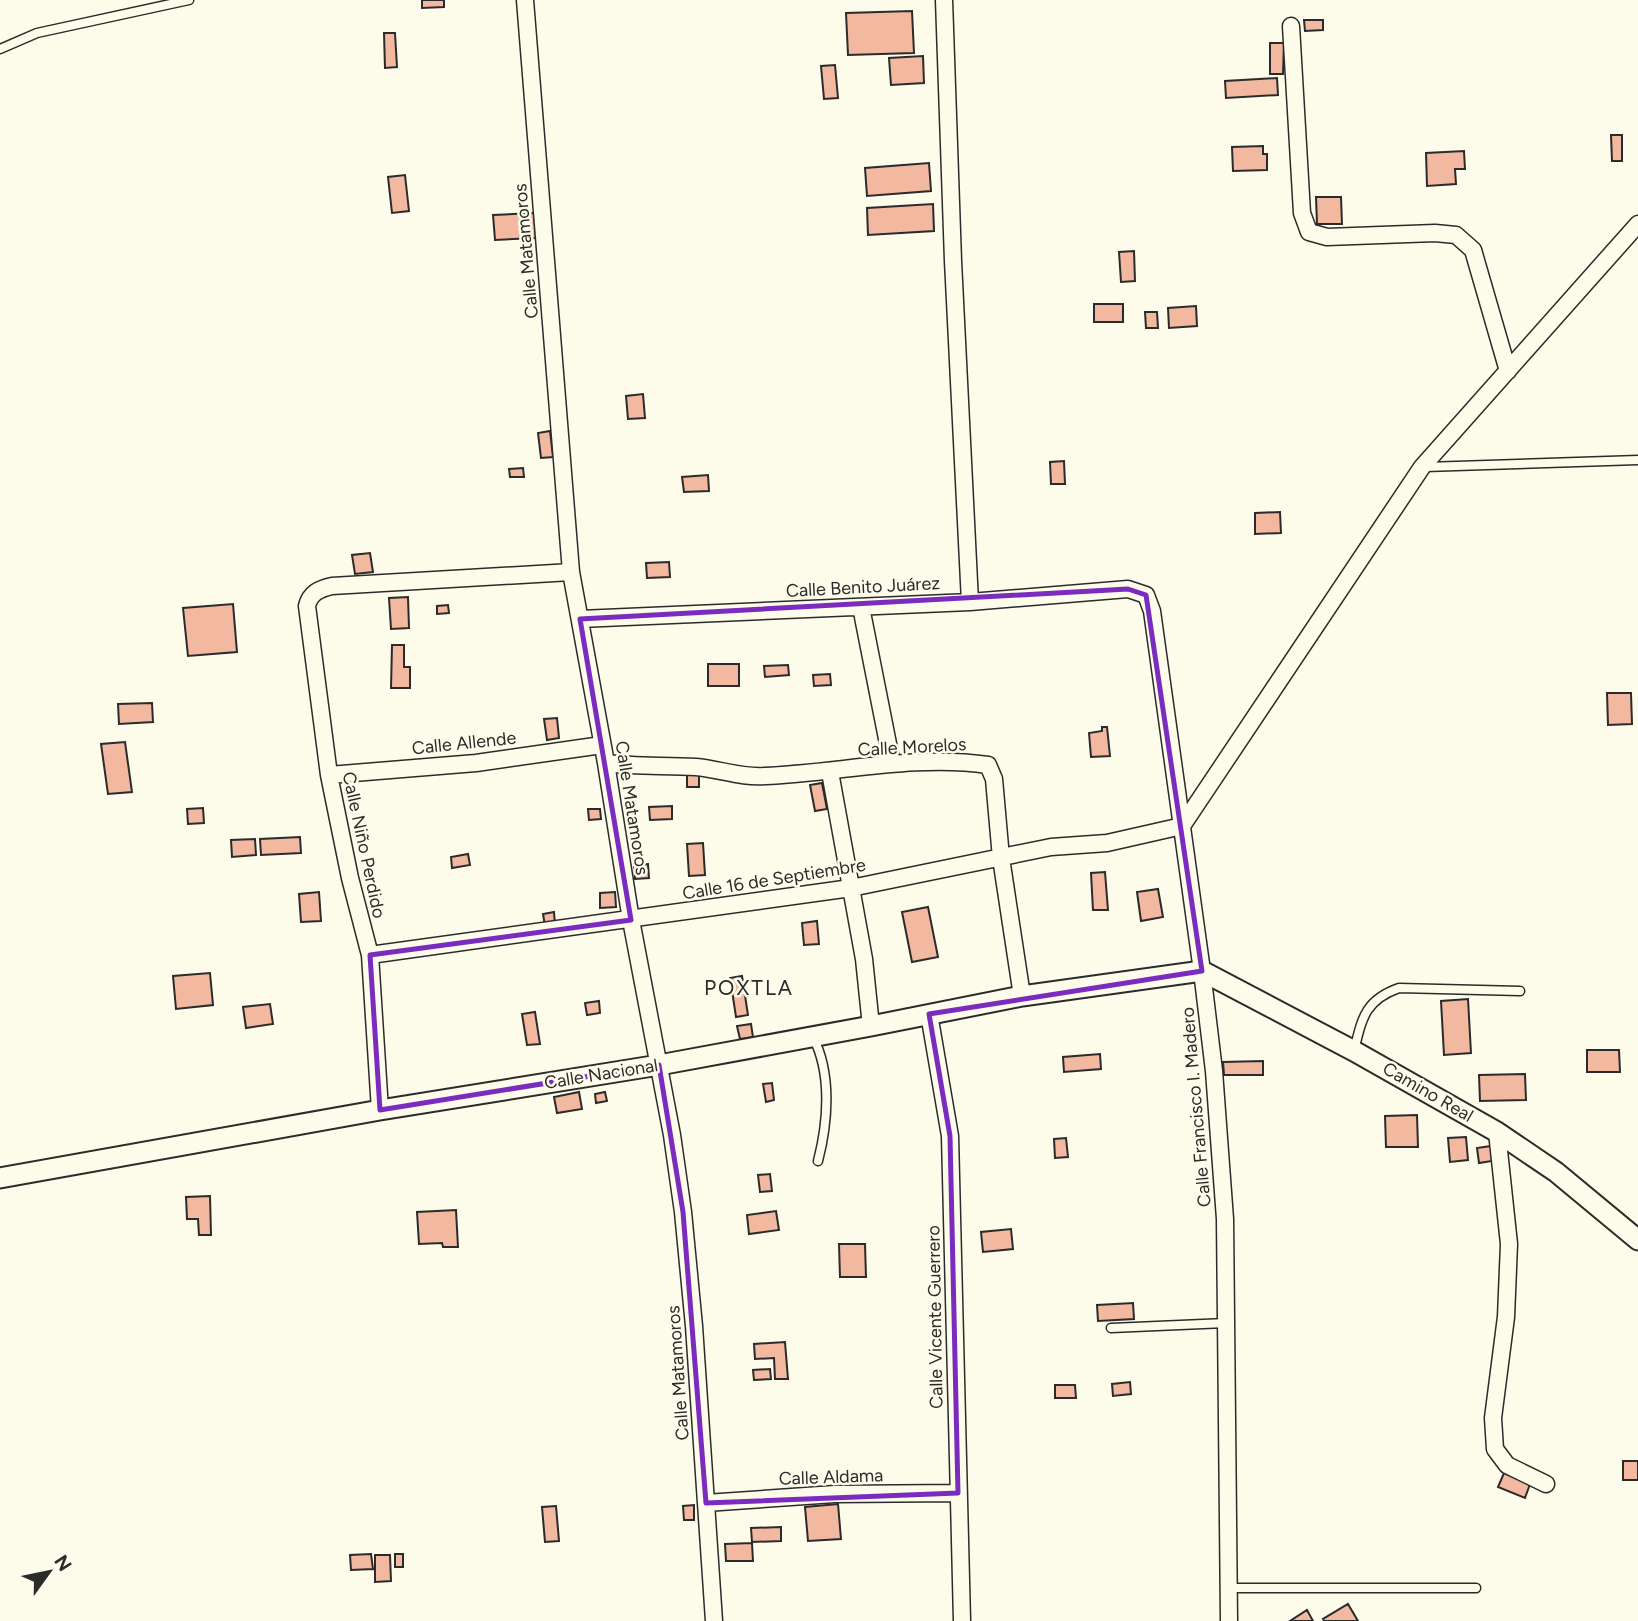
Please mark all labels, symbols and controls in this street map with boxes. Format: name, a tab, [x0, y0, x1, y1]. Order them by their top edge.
street label: Calle Matamoros	[509, 183, 543, 319]
street label: Calle Benito Juárez	[785, 572, 941, 602]
street label: Calle Allende	[411, 727, 517, 759]
street label: Calle Morelos	[857, 733, 967, 761]
street label: Calle Matamoros	[611, 739, 653, 877]
street label: Calle Niño Perdido	[338, 770, 390, 920]
street label: Calle 16 de Septiembre	[681, 854, 867, 904]
district label: POXTLA	[704, 975, 794, 1000]
street label: Calle Francisco I. Madero	[1176, 1006, 1216, 1208]
street label: Calle Nacional	[542, 1054, 660, 1094]
street label: Camino Real	[1379, 1057, 1477, 1127]
street label: Calle Vicente Guerrero	[922, 1225, 948, 1409]
street label: Calle Matamoros	[662, 1305, 694, 1441]
street label: Calle Aldama	[778, 1464, 884, 1490]
north arrow	[14, 1537, 84, 1607]
text: N	[49, 1551, 76, 1575]

